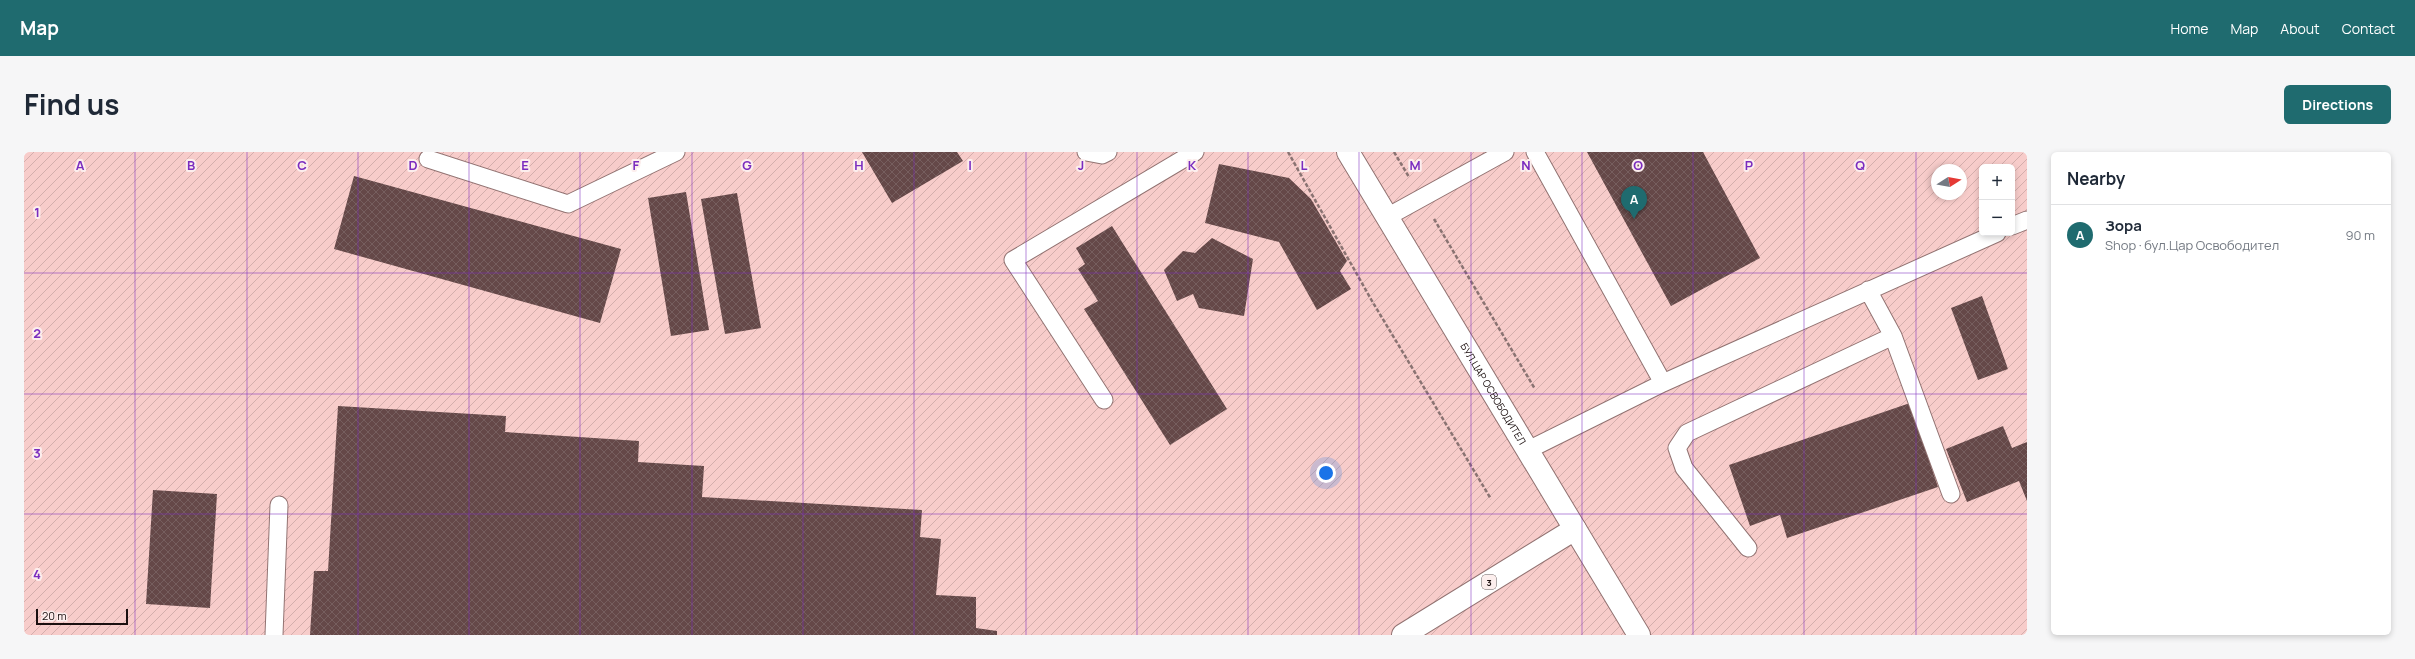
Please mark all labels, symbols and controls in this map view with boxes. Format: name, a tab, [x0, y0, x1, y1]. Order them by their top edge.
text: Map	[20, 15, 59, 41]
text: Home	[2171, 19, 2208, 38]
text: Map	[2230, 19, 2258, 38]
text: About	[2280, 19, 2320, 38]
text: Contact	[2342, 19, 2395, 38]
text: Find us	[24, 85, 119, 123]
button: Directions	[2284, 85, 2391, 124]
text: A	[76, 156, 85, 174]
text: B	[187, 156, 195, 174]
text: C	[297, 156, 307, 174]
text: D	[408, 156, 418, 174]
text: E	[521, 156, 529, 174]
text: F	[633, 156, 640, 174]
text: G	[742, 156, 752, 174]
text: H	[854, 156, 864, 174]
text: I	[968, 156, 972, 174]
text: J	[1078, 156, 1084, 174]
text: K	[1188, 156, 1197, 174]
text: L	[1301, 156, 1308, 174]
text: M	[1409, 156, 1421, 174]
text: N	[1521, 156, 1531, 174]
text: O	[1633, 156, 1643, 174]
text: P	[1745, 156, 1753, 174]
text: Q	[1855, 156, 1865, 174]
north arrow	[1931, 164, 1967, 200]
map controls	[1979, 164, 2015, 236]
button: +	[1979, 164, 2015, 200]
text: Nearby	[2067, 167, 2125, 190]
pin: A	[1621, 186, 1647, 219]
button: −	[1979, 200, 2015, 236]
text: 1	[34, 203, 40, 221]
text: Зора	[2105, 215, 2142, 236]
text: A	[2076, 226, 2084, 244]
text: 90 m	[2345, 226, 2375, 244]
text: Shop · бул.Цар Освободител	[2105, 236, 2279, 254]
text: 2	[33, 324, 41, 342]
street label: БУЛ.ЦАР ОСВОБОДИТЕЛ	[1457, 340, 1530, 447]
text: 3	[33, 444, 41, 462]
your location	[1316, 463, 1336, 483]
text: 4	[33, 565, 41, 583]
road number: 3	[1482, 575, 1496, 589]
scale bar	[36, 607, 128, 626]
text: 20 m	[42, 608, 67, 623]

